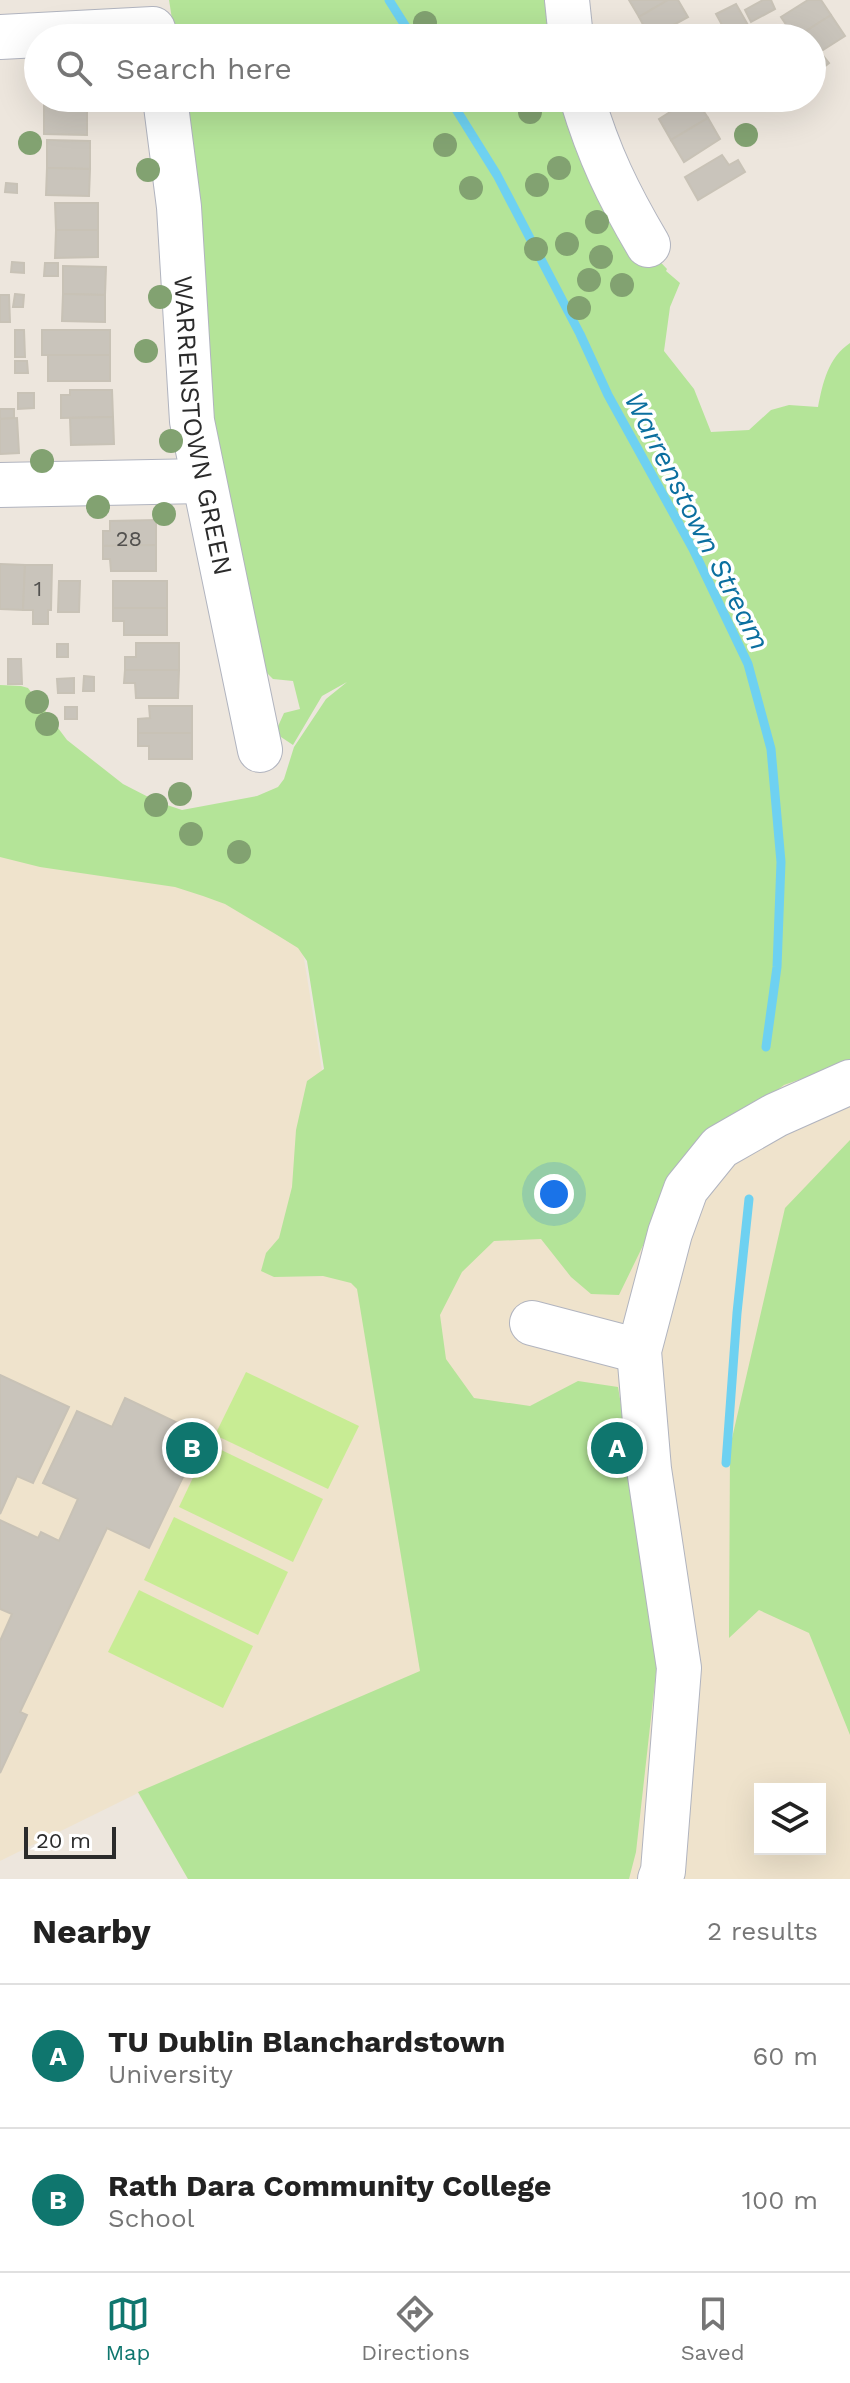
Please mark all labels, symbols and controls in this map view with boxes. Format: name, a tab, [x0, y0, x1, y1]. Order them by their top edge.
search box	[24, 24, 826, 112]
icon: search	[52, 46, 96, 90]
text: Search here	[116, 51, 292, 86]
street label: WARRENSTOWN GREEN	[168, 275, 239, 578]
water label: Warrenstown Stream	[618, 386, 776, 656]
house number: 28	[116, 526, 142, 551]
house number: 1	[34, 576, 42, 601]
your location	[534, 1174, 574, 1214]
pin: B	[166, 1418, 218, 1478]
pin: A	[591, 1418, 643, 1478]
map controls	[754, 1783, 826, 1855]
button: layers	[754, 1783, 826, 1855]
scale bar	[24, 1823, 116, 1859]
text: 20 m	[36, 1828, 91, 1853]
text: Nearby	[32, 1911, 151, 1951]
text: 2 results	[707, 1916, 818, 1946]
text: TU Dublin Blanchardstown	[108, 2024, 505, 2059]
text: A	[49, 2041, 67, 2071]
text: 60 m	[752, 2041, 818, 2071]
text: University	[108, 2059, 233, 2089]
text: Rath Dara Community College	[108, 2168, 551, 2203]
text: B	[49, 2185, 67, 2215]
text: 100 m	[742, 2185, 818, 2215]
text: School	[108, 2203, 194, 2233]
tab: Map	[105, 2292, 150, 2365]
tab: Directions	[361, 2292, 470, 2365]
tab: Saved	[681, 2292, 745, 2365]

